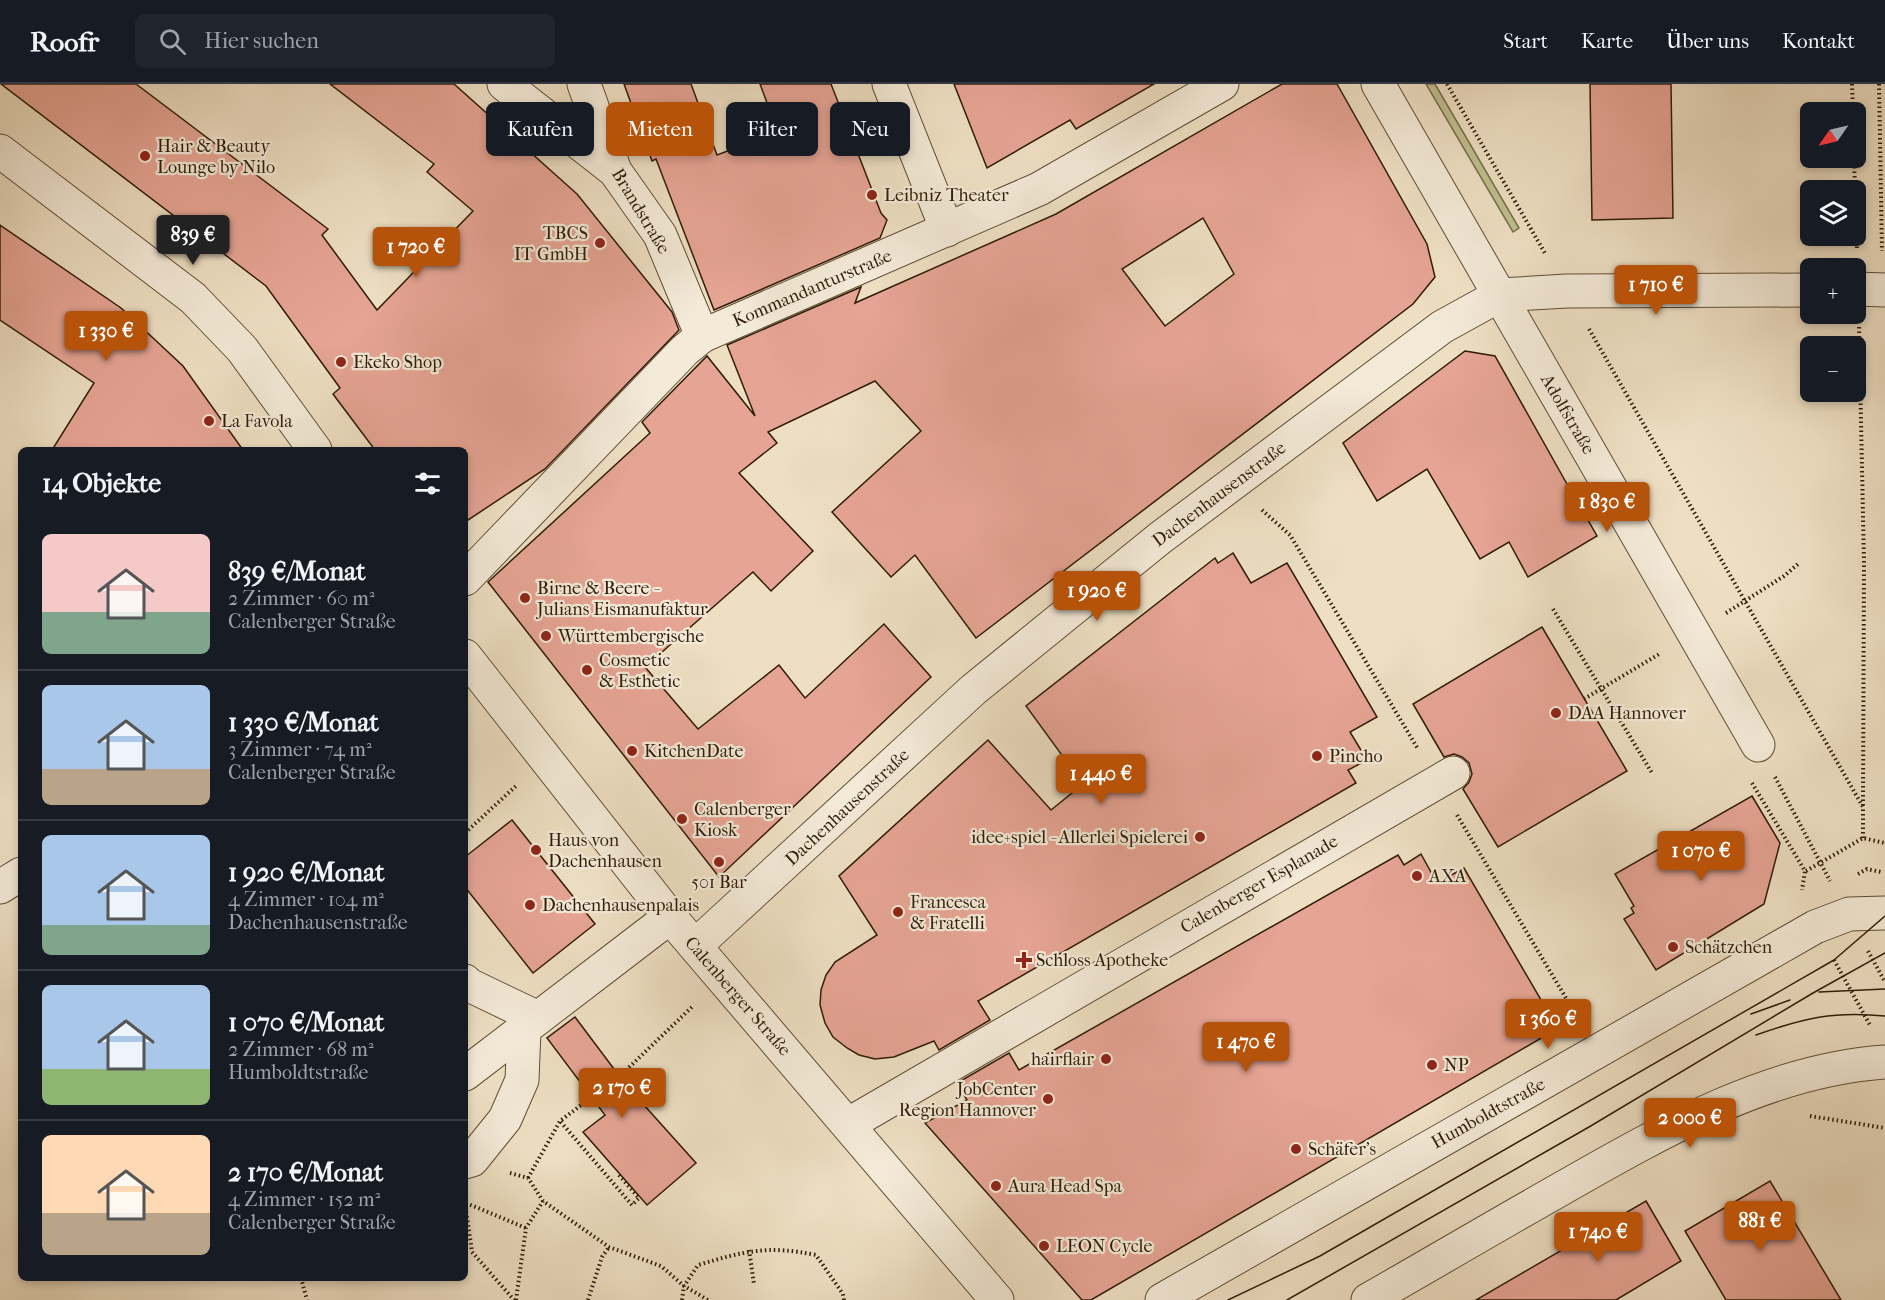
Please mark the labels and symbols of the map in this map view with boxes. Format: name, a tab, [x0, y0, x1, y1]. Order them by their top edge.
north arrow	[1800, 102, 1866, 168]
place label: Hair & Beauty Lounge by Nilo	[157, 136, 275, 178]
marker: Hair & Beauty Lounge by Nilo	[138, 149, 152, 163]
street label: Brandstraße	[607, 165, 674, 258]
place label: Leibniz Theater	[884, 185, 1009, 206]
marker: Leibniz Theater	[865, 188, 879, 202]
pin: 839 €	[151, 215, 235, 266]
place label: TBCS IT GmbH	[514, 223, 588, 265]
pin: 1 720 €	[361, 227, 471, 278]
marker: TBCS IT GmbH	[593, 236, 607, 250]
street label: Kommandanturstraße	[729, 245, 895, 332]
pin: 1 710 €	[1601, 265, 1711, 316]
pin: 1 330 €	[51, 311, 161, 362]
place label: Ekeko Shop	[353, 352, 442, 373]
marker: Ekeko Shop	[334, 355, 348, 369]
street label: Adolfstraße	[1536, 370, 1599, 458]
place label: La Favola	[221, 411, 293, 432]
marker: La Favola	[202, 414, 216, 428]
street label: Dachenhausenstraße	[1148, 437, 1290, 551]
pin: 1 830 €	[1552, 482, 1662, 533]
pin: 1 920 €	[1042, 571, 1152, 622]
place label: Birne & Beere - Julians Eismanufaktur	[535, 578, 708, 620]
marker: Birne & Beere - Julians Eismanufaktur	[518, 591, 532, 605]
place label: Württembergische	[557, 626, 704, 647]
marker: Württembergische	[539, 629, 553, 643]
place label: Cosmetic & Esthetic	[599, 650, 680, 692]
marker: Cosmetic & Esthetic	[580, 663, 594, 677]
place label: DAA Hannover	[1568, 703, 1686, 724]
marker: DAA Hannover	[1549, 706, 1563, 720]
place label: KitchenDate	[644, 741, 743, 762]
marker: KitchenDate	[625, 744, 639, 758]
street label: Dachenhausenstraße	[781, 744, 914, 870]
place label: Pincho	[1329, 746, 1383, 767]
marker: Pincho	[1310, 749, 1324, 763]
pin: 1 440 €	[1046, 754, 1156, 805]
place label: Calenberger Kiosk	[694, 799, 791, 841]
marker: Calenberger Kiosk	[675, 812, 689, 826]
place label: idee+spiel - Allerlei Spielerei	[971, 827, 1189, 848]
place label: Haus von Dachenhausen	[548, 830, 662, 872]
marker: idee+spiel - Allerlei Spielerei	[1193, 830, 1207, 844]
street label: Calenberger Esplanade	[1177, 831, 1342, 938]
pin: 1 070 €	[1646, 831, 1756, 882]
marker: Haus von Dachenhausen	[529, 843, 543, 857]
marker: 501 Bar	[712, 855, 726, 869]
place label: AXA	[1428, 866, 1467, 887]
marker: AXA	[1410, 869, 1424, 883]
place label: 501 Bar	[691, 872, 747, 893]
place label: Francesca & Fratelli	[910, 892, 986, 934]
place label: Dachenhausenpalais	[542, 895, 700, 916]
marker: Dachenhausenpalais	[523, 898, 537, 912]
marker: Francesca & Fratelli	[891, 905, 905, 919]
street label: Calenberger Straße	[680, 932, 795, 1060]
place label: Schätzchen	[1685, 937, 1773, 958]
marker: Schätzchen	[1666, 940, 1680, 954]
place label: Schloss Apotheke	[1036, 950, 1168, 971]
marker: Schloss Apotheke	[1017, 953, 1031, 967]
pin: 1 360 €	[1493, 999, 1603, 1050]
pin: 1 470 €	[1191, 1022, 1301, 1073]
place label: hairflair	[1031, 1049, 1094, 1070]
marker: hairflair	[1099, 1052, 1113, 1066]
place label: NP	[1444, 1055, 1469, 1076]
marker: NP	[1425, 1058, 1439, 1072]
pin: 2 170 €	[567, 1068, 677, 1119]
street label: Humboldtstraße	[1428, 1074, 1549, 1153]
place label: JobCenter Region Hannover	[899, 1079, 1036, 1121]
marker: JobCenter Region Hannover	[1041, 1092, 1055, 1106]
pin: 2 000 €	[1635, 1098, 1745, 1149]
place label: Schäfer's	[1308, 1139, 1377, 1160]
marker: Schäfer's	[1289, 1142, 1303, 1156]
place label: Aura Head Spa	[1007, 1176, 1122, 1197]
marker: Aura Head Spa	[989, 1179, 1003, 1193]
pin: 881 €	[1718, 1201, 1802, 1252]
pin: 1 740 €	[1543, 1212, 1653, 1263]
place label: LEON Cycle	[1056, 1236, 1152, 1257]
marker: LEON Cycle	[1037, 1239, 1051, 1253]

